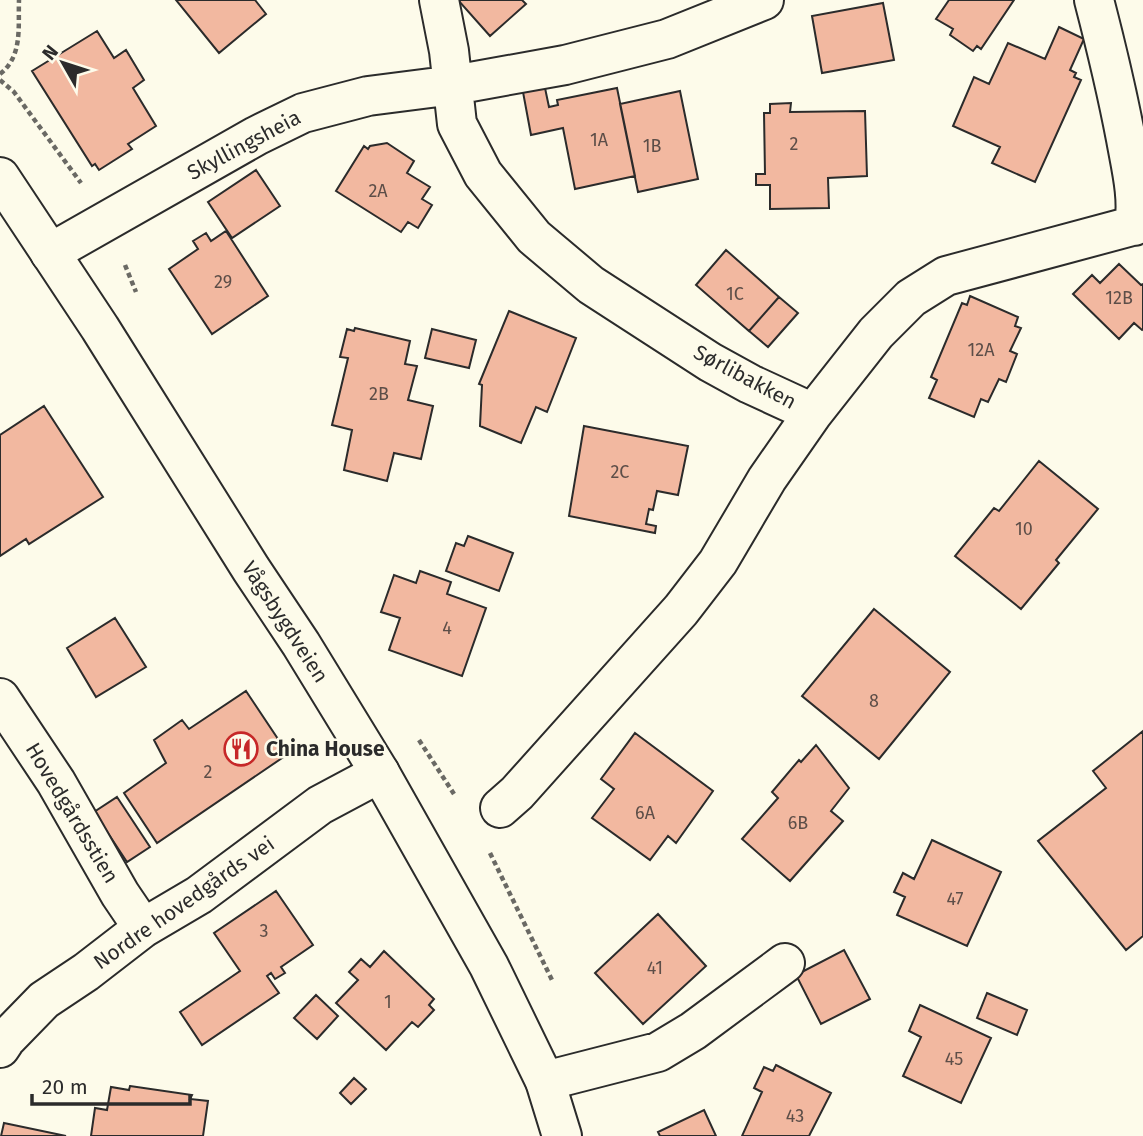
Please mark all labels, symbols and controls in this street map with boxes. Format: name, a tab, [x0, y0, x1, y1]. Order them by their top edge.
north arrow	[28, 28, 98, 98]
text: N	[37, 40, 63, 65]
street label: Skyllingsheia	[183, 104, 305, 186]
house number: 1A	[590, 129, 609, 151]
house number: 2	[790, 133, 799, 155]
house number: 1B	[643, 135, 661, 157]
house number: 2A	[368, 180, 388, 202]
house number: 29	[214, 271, 232, 293]
house number: 1C	[726, 283, 744, 305]
house number: 12B	[1105, 287, 1133, 309]
street label: Sørlibakken	[689, 339, 801, 415]
house number: 12A	[967, 339, 995, 361]
house number: 2B	[369, 383, 389, 405]
house number: 2C	[611, 461, 629, 483]
house number: 10	[1015, 518, 1033, 540]
street label: Vågsbygdveien	[236, 556, 334, 688]
house number: 4	[442, 617, 452, 639]
house number: 8	[869, 690, 879, 712]
restaurant icon: China House	[222, 730, 260, 768]
place label: China House	[266, 736, 385, 762]
street label: Hovedgårdsstien	[20, 738, 124, 888]
house number: 2	[204, 761, 213, 783]
house number: 6A	[635, 802, 656, 824]
house number: 6B	[788, 812, 808, 834]
street label: Nordre hovedgårds vei	[89, 831, 279, 975]
house number: 47	[946, 888, 964, 910]
house number: 3	[260, 920, 268, 942]
house number: 41	[647, 957, 663, 979]
house number: 1	[384, 991, 392, 1013]
house number: 45	[945, 1048, 963, 1070]
scale bar	[32, 1062, 189, 1106]
text: 20 m	[42, 1074, 88, 1100]
house number: 43	[786, 1105, 804, 1127]

